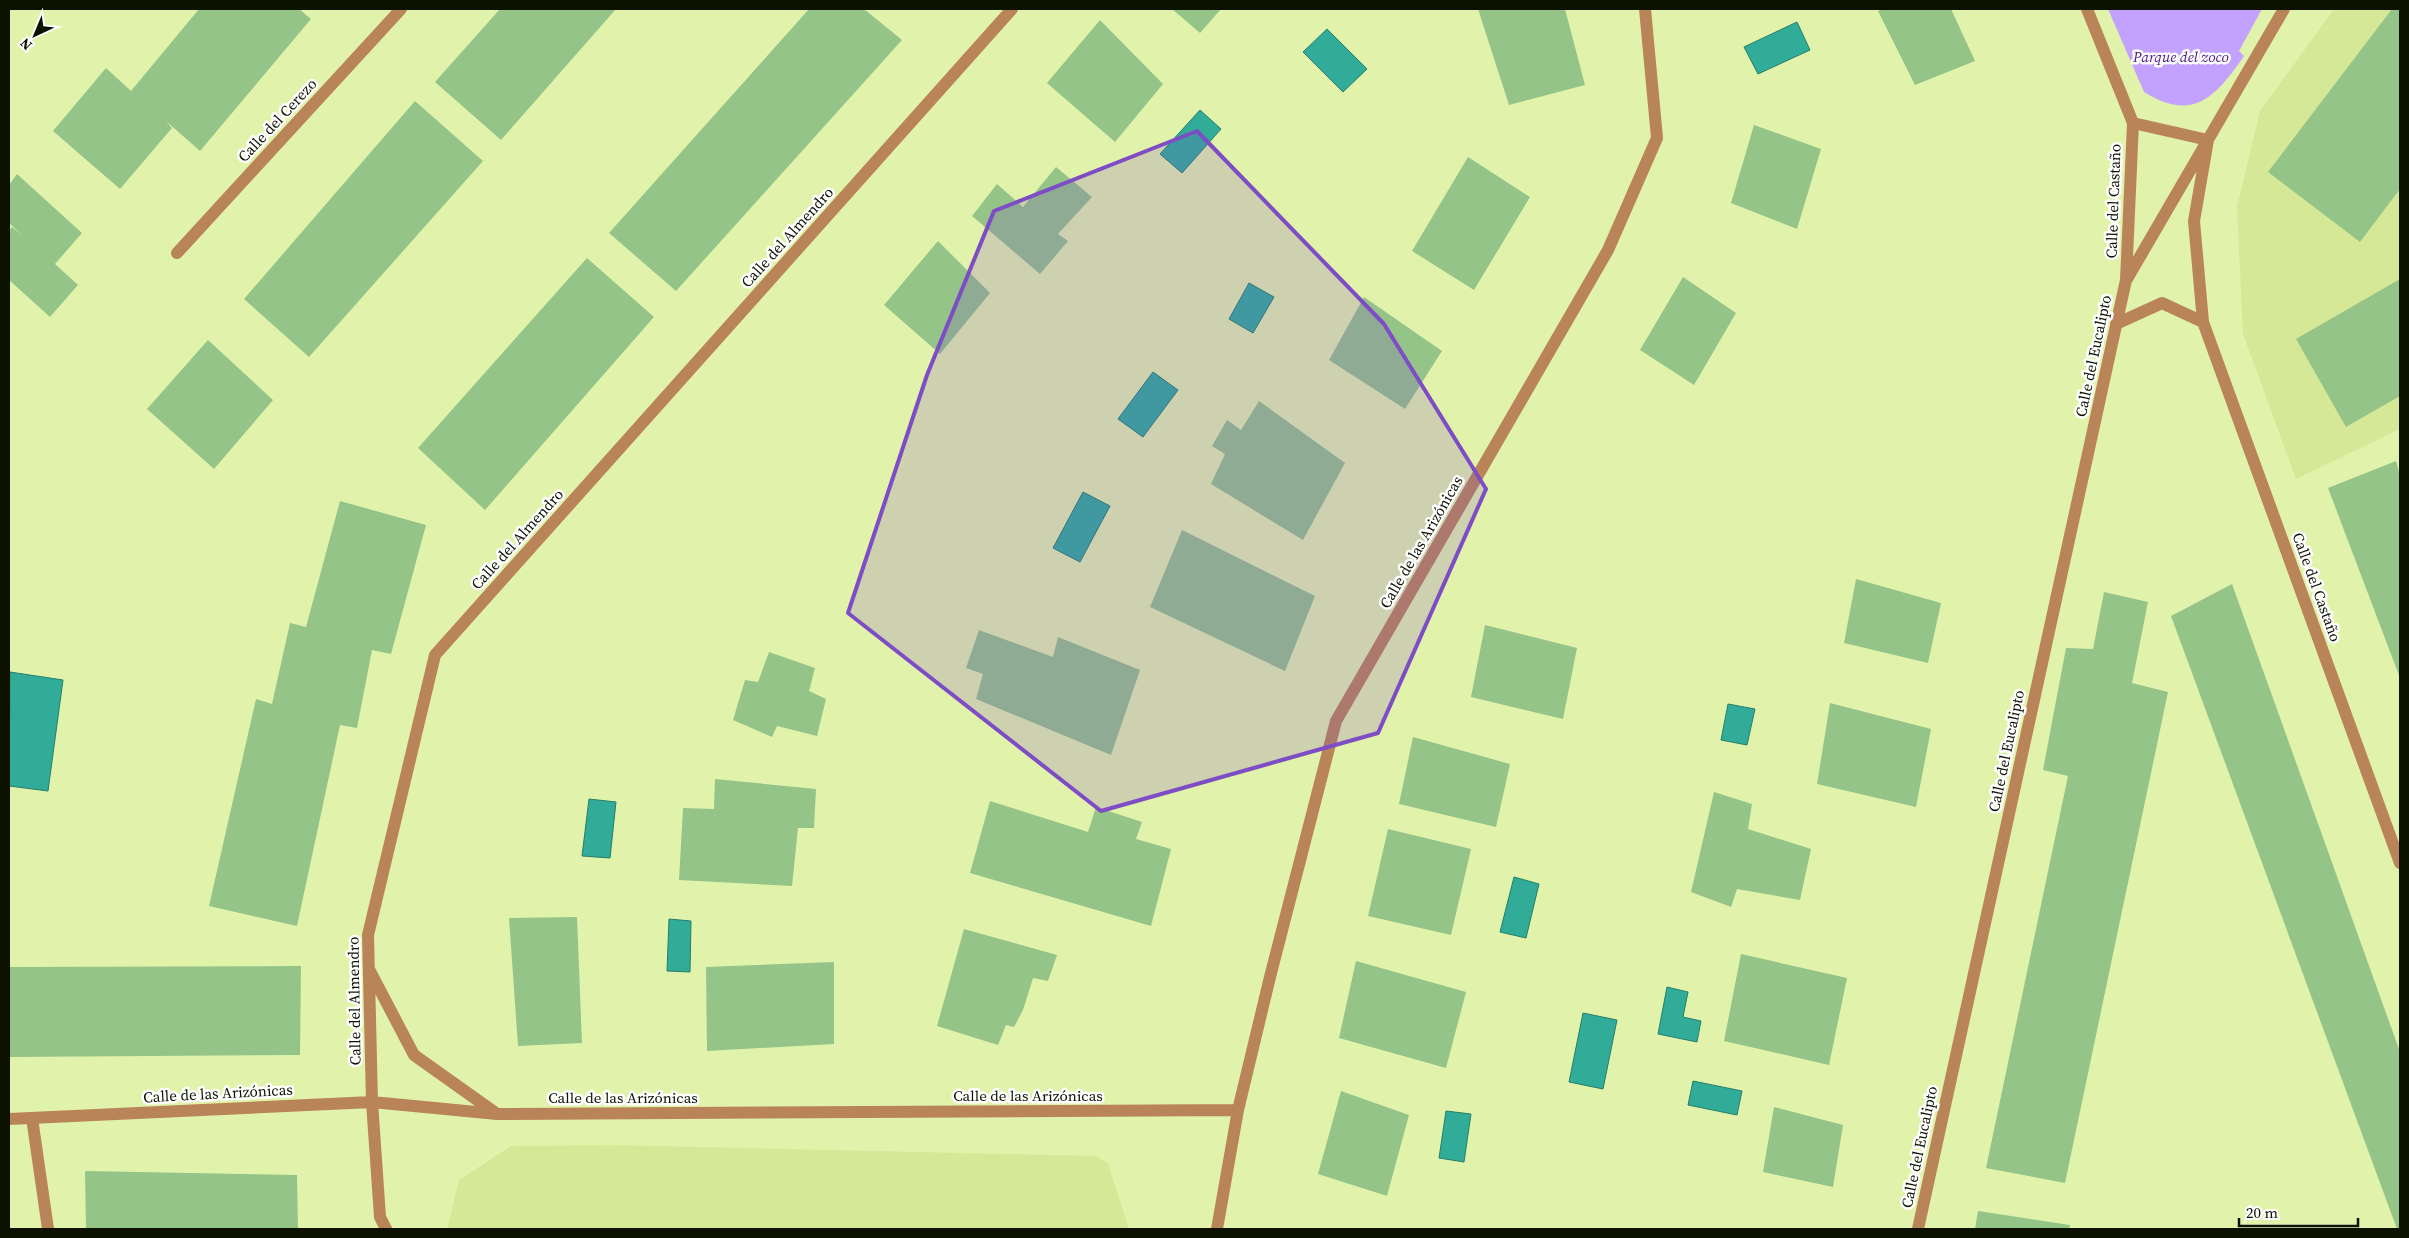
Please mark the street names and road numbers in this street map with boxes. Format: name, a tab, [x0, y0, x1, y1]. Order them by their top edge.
street label: Calle del Cerezo	[233, 74, 321, 166]
street label: Calle del Castaño	[2101, 143, 2125, 259]
street label: Calle del Almendro	[736, 182, 838, 292]
street label: Calle del Eucalipto	[2070, 293, 2116, 419]
street label: Calle de las Arizónicas	[1374, 472, 1468, 612]
street label: Calle del Almendro	[466, 484, 568, 594]
street label: Calle del Castaño	[2288, 530, 2346, 644]
street label: Calle del Eucalipto	[1983, 688, 2029, 814]
street label: Calle del Almendro	[342, 936, 366, 1066]
street label: Calle de las Arizónicas	[143, 1079, 293, 1107]
street label: Calle del Eucalipto	[1896, 1084, 1942, 1210]
street label: Calle de las Arizónicas	[953, 1085, 1103, 1106]
street label: Calle de las Arizónicas	[548, 1087, 698, 1108]

